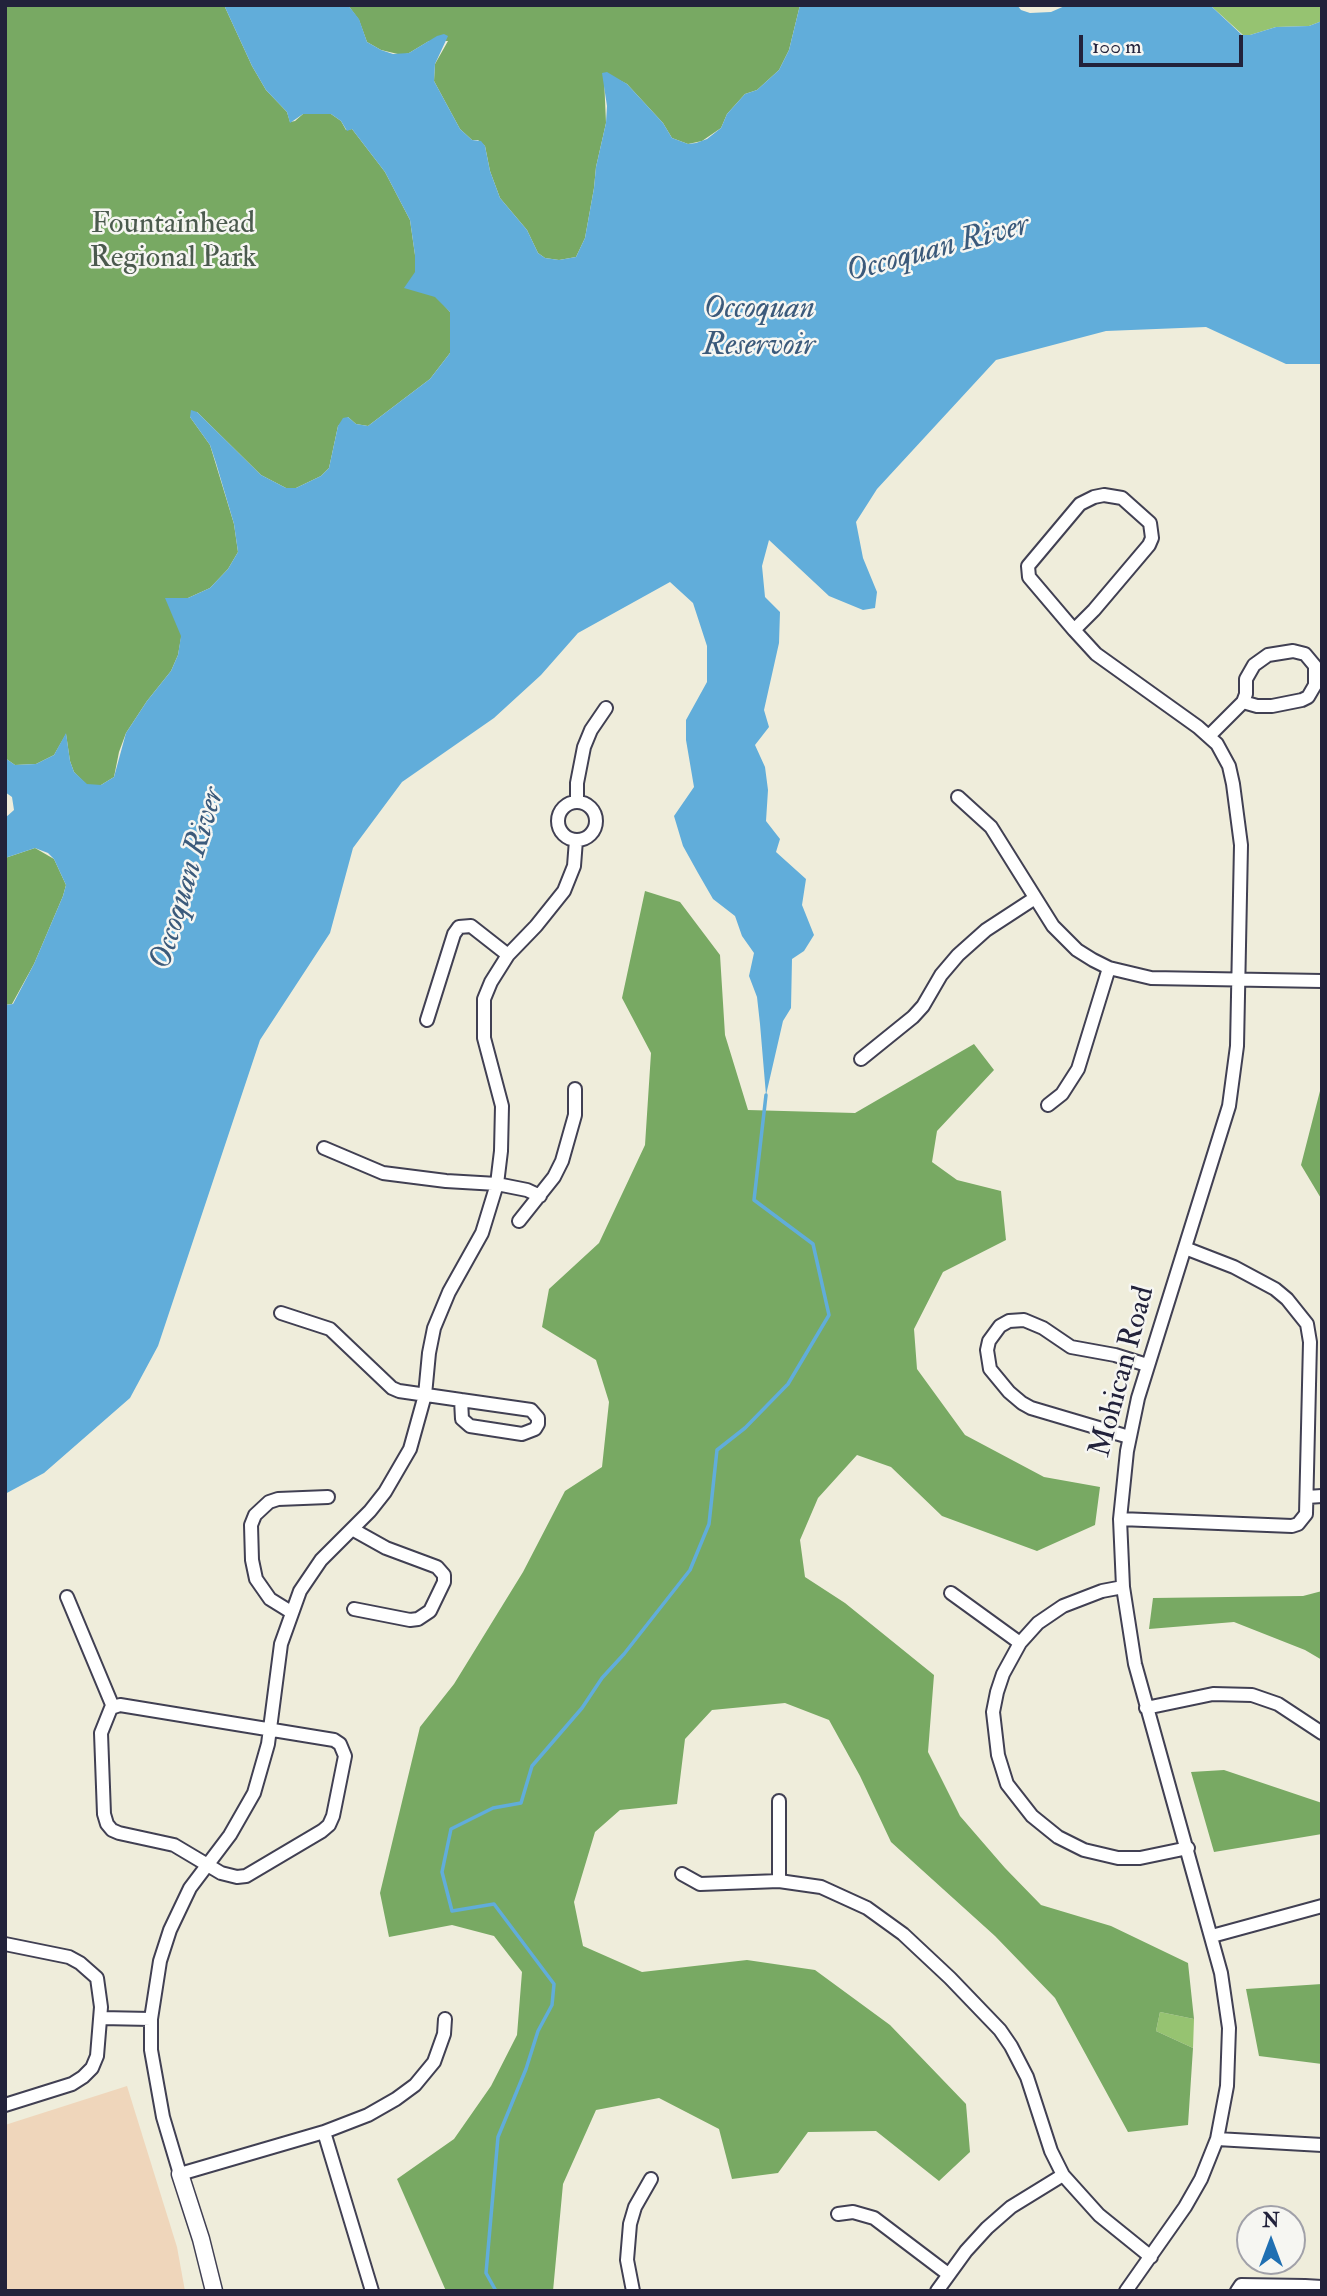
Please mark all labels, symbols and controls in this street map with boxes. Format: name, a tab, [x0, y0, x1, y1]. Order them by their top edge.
scale bar	[1082, 21, 1246, 65]
text: 100 m	[1092, 33, 1142, 60]
water label: Occoquan River	[842, 207, 1034, 293]
park label: Fountainhead Regional Park	[89, 208, 257, 278]
water label: Occoquan Reservoir	[703, 291, 815, 366]
water label: Occoquan River	[143, 783, 235, 975]
street label: Mohican Road	[1084, 1283, 1164, 1461]
north arrow	[1236, 2205, 1306, 2275]
text: N	[1262, 2209, 1280, 2233]

